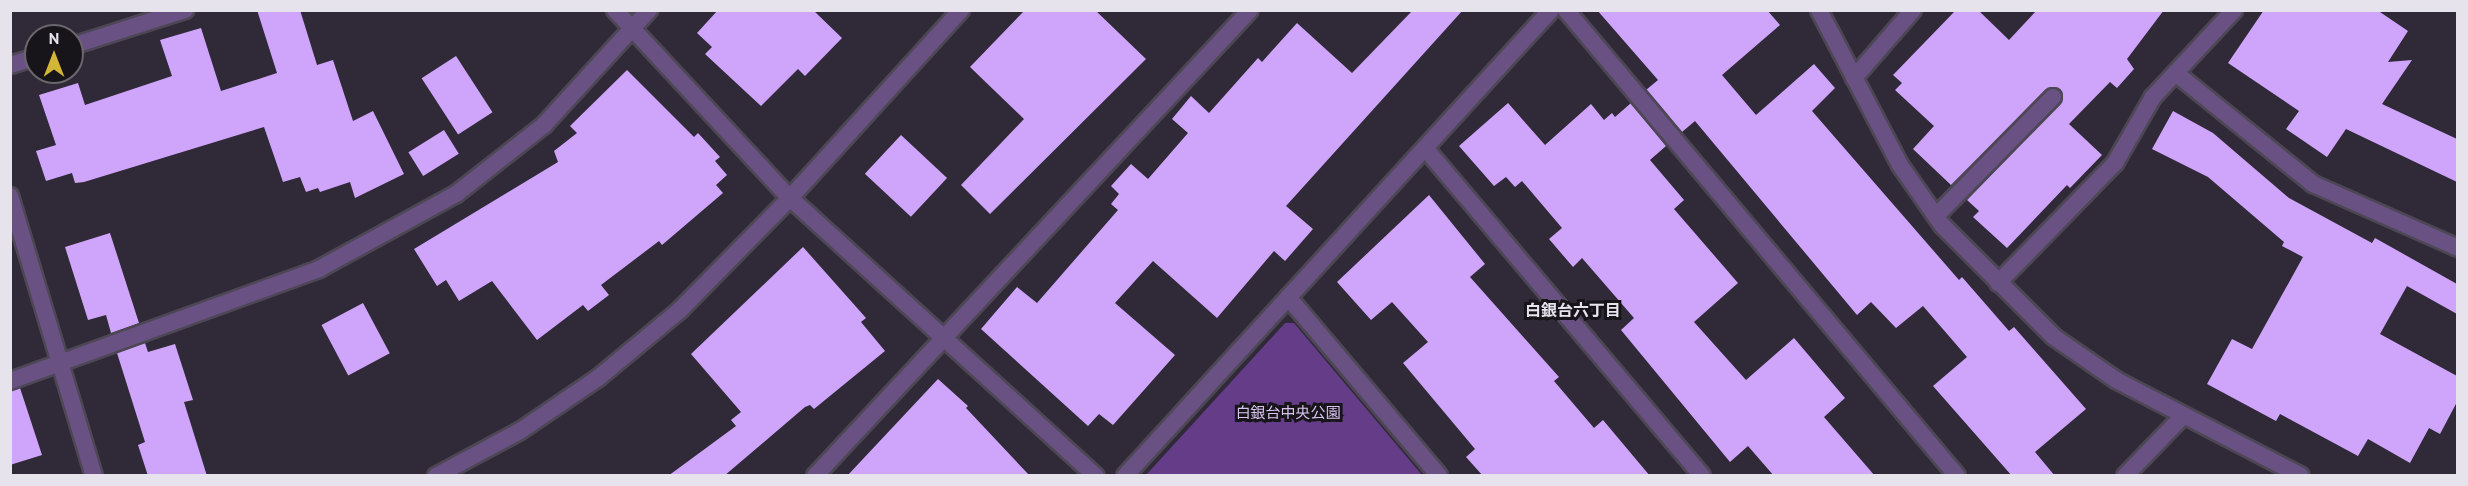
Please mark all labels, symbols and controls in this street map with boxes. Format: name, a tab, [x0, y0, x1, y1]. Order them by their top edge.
north arrow	[24, 24, 84, 84]
text: N	[49, 28, 59, 48]
district label: 白銀台六丁目	[1525, 300, 1621, 320]
park label: 白銀台中央公園	[1236, 404, 1340, 422]

